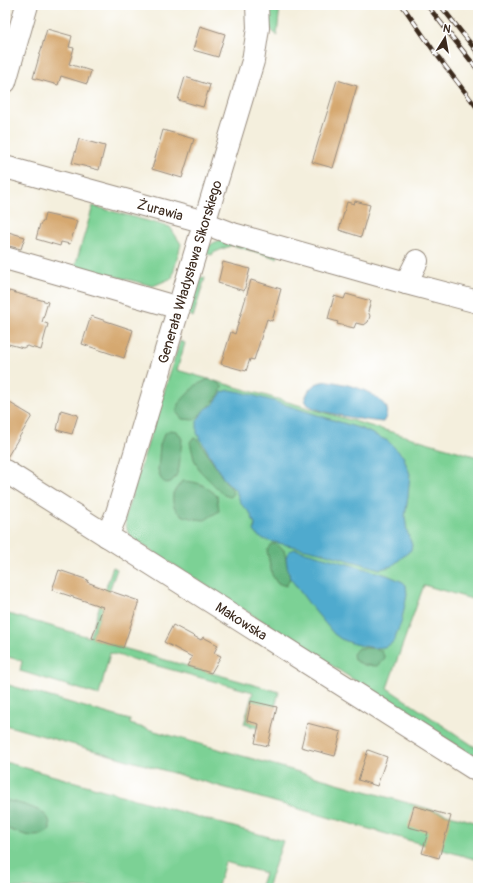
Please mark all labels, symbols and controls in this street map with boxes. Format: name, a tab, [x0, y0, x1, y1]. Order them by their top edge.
north arrow	[425, 18, 465, 58]
text: N	[442, 22, 452, 36]
street label: Generała Władysława Sikorskiego	[154, 178, 225, 365]
street label: Żurawia	[135, 195, 185, 224]
street label: Makowska	[212, 598, 270, 644]

